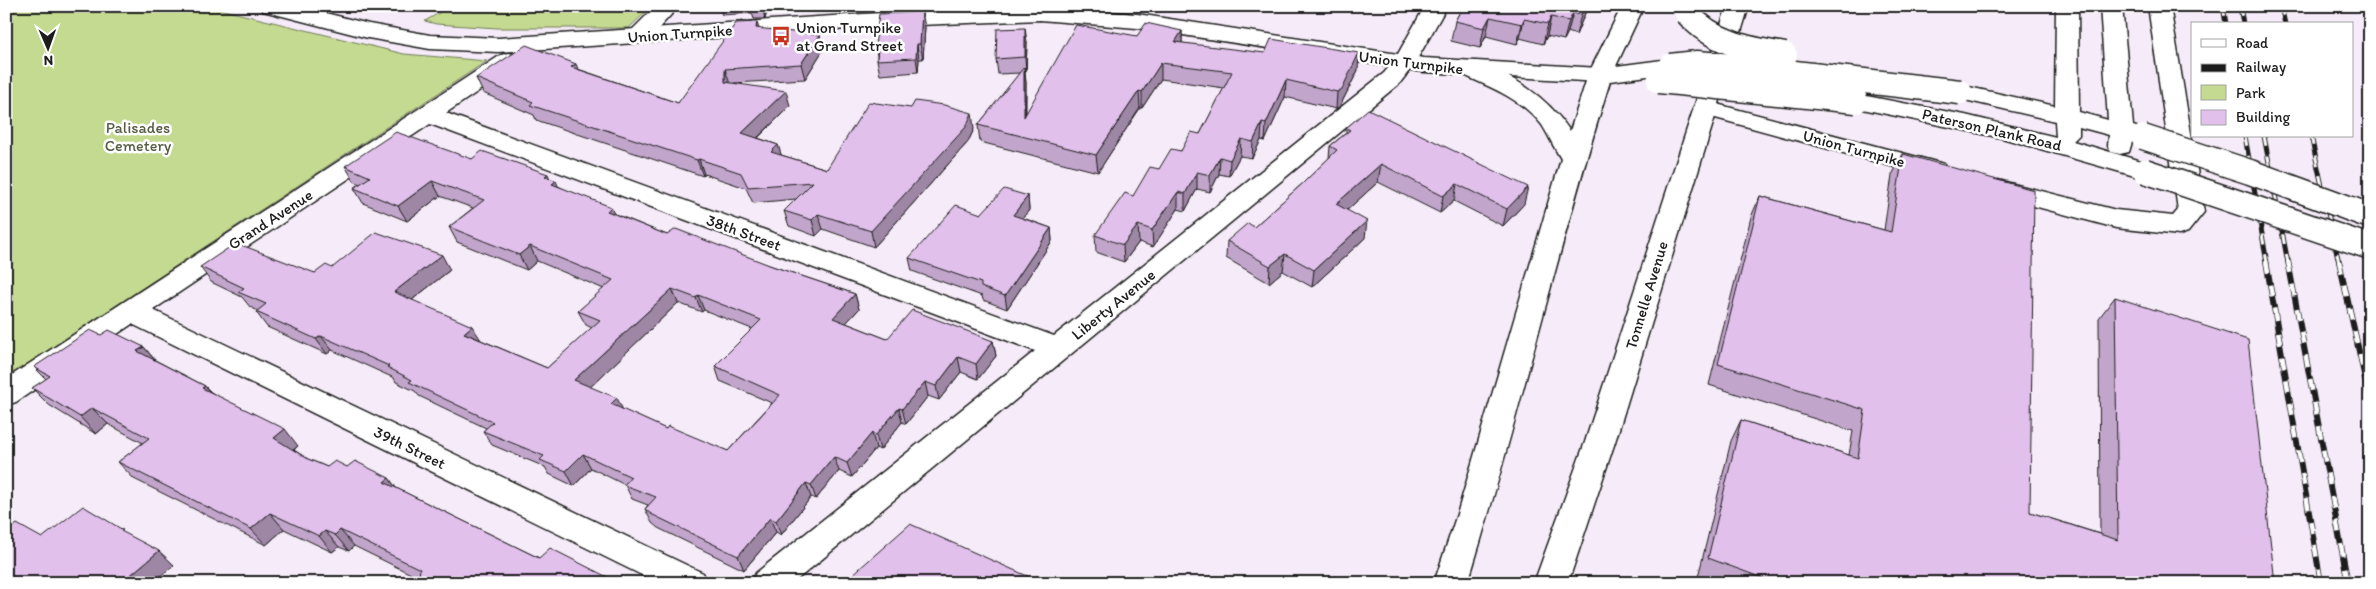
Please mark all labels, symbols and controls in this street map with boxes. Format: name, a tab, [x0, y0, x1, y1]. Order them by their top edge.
place label: Union Turnpike at Grand Street	[796, 18, 903, 55]
street label: Union Turnpike	[627, 20, 733, 47]
north arrow	[22, 22, 72, 72]
legend	[2191, 22, 2354, 138]
bus stop icon: Union Turnpike at Grand Street	[770, 25, 792, 47]
text: Road	[2236, 34, 2269, 52]
street label: Union Turnpike	[1358, 47, 1464, 78]
text: N	[43, 52, 53, 69]
text: Railway	[2236, 58, 2286, 76]
text: Park	[2236, 84, 2266, 102]
street label: Paterson Plank Road	[1920, 104, 2064, 155]
text: Building	[2236, 108, 2290, 126]
park label: Palisades Cemetery	[105, 118, 172, 155]
street label: Union Turnpike	[1801, 126, 1907, 171]
street label: Grand Avenue	[225, 185, 316, 254]
street label: 38th Street	[704, 210, 784, 255]
street label: Tonnelle Avenue	[1621, 239, 1672, 351]
street label: Liberty Avenue	[1068, 265, 1159, 344]
street label: 39th Street	[371, 422, 449, 473]

